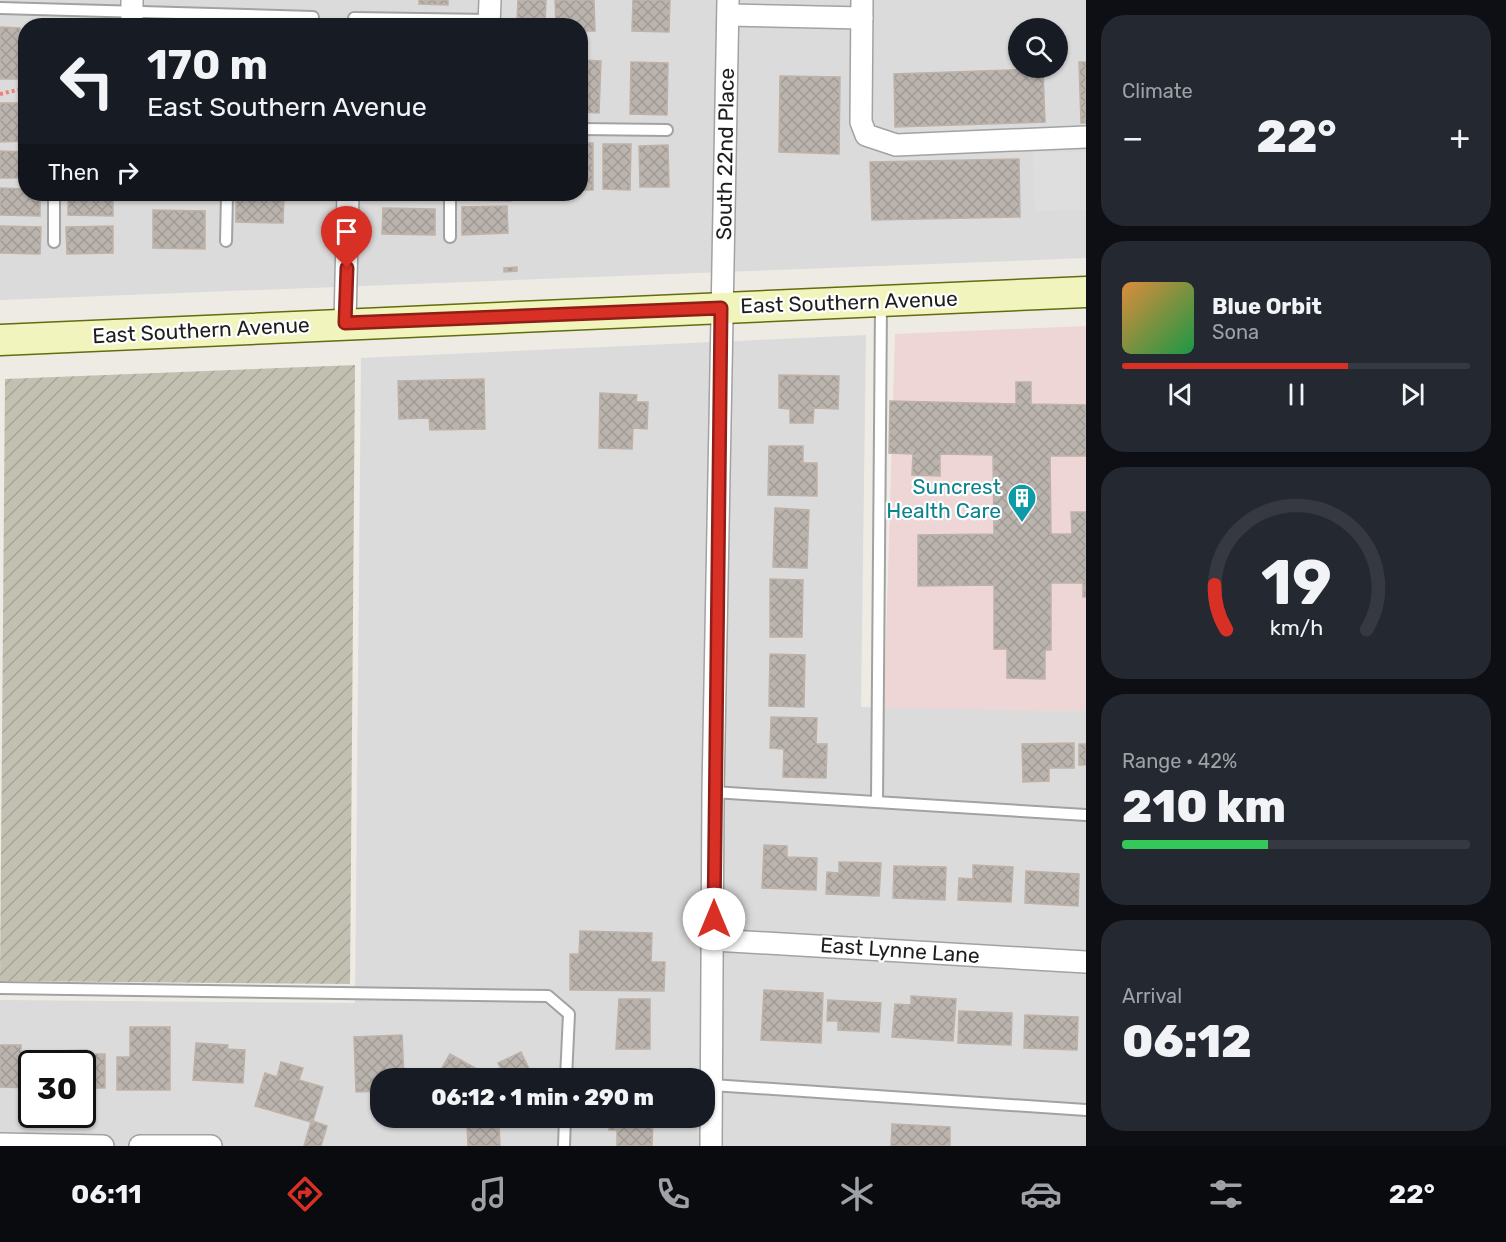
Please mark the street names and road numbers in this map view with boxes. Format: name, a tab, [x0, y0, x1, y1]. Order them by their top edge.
street label: South 22nd Place	[711, 68, 739, 240]
street label: East Southern Avenue	[740, 286, 958, 318]
street label: East Southern Avenue	[92, 312, 310, 348]
street label: East Lynne Lane	[819, 932, 981, 968]

